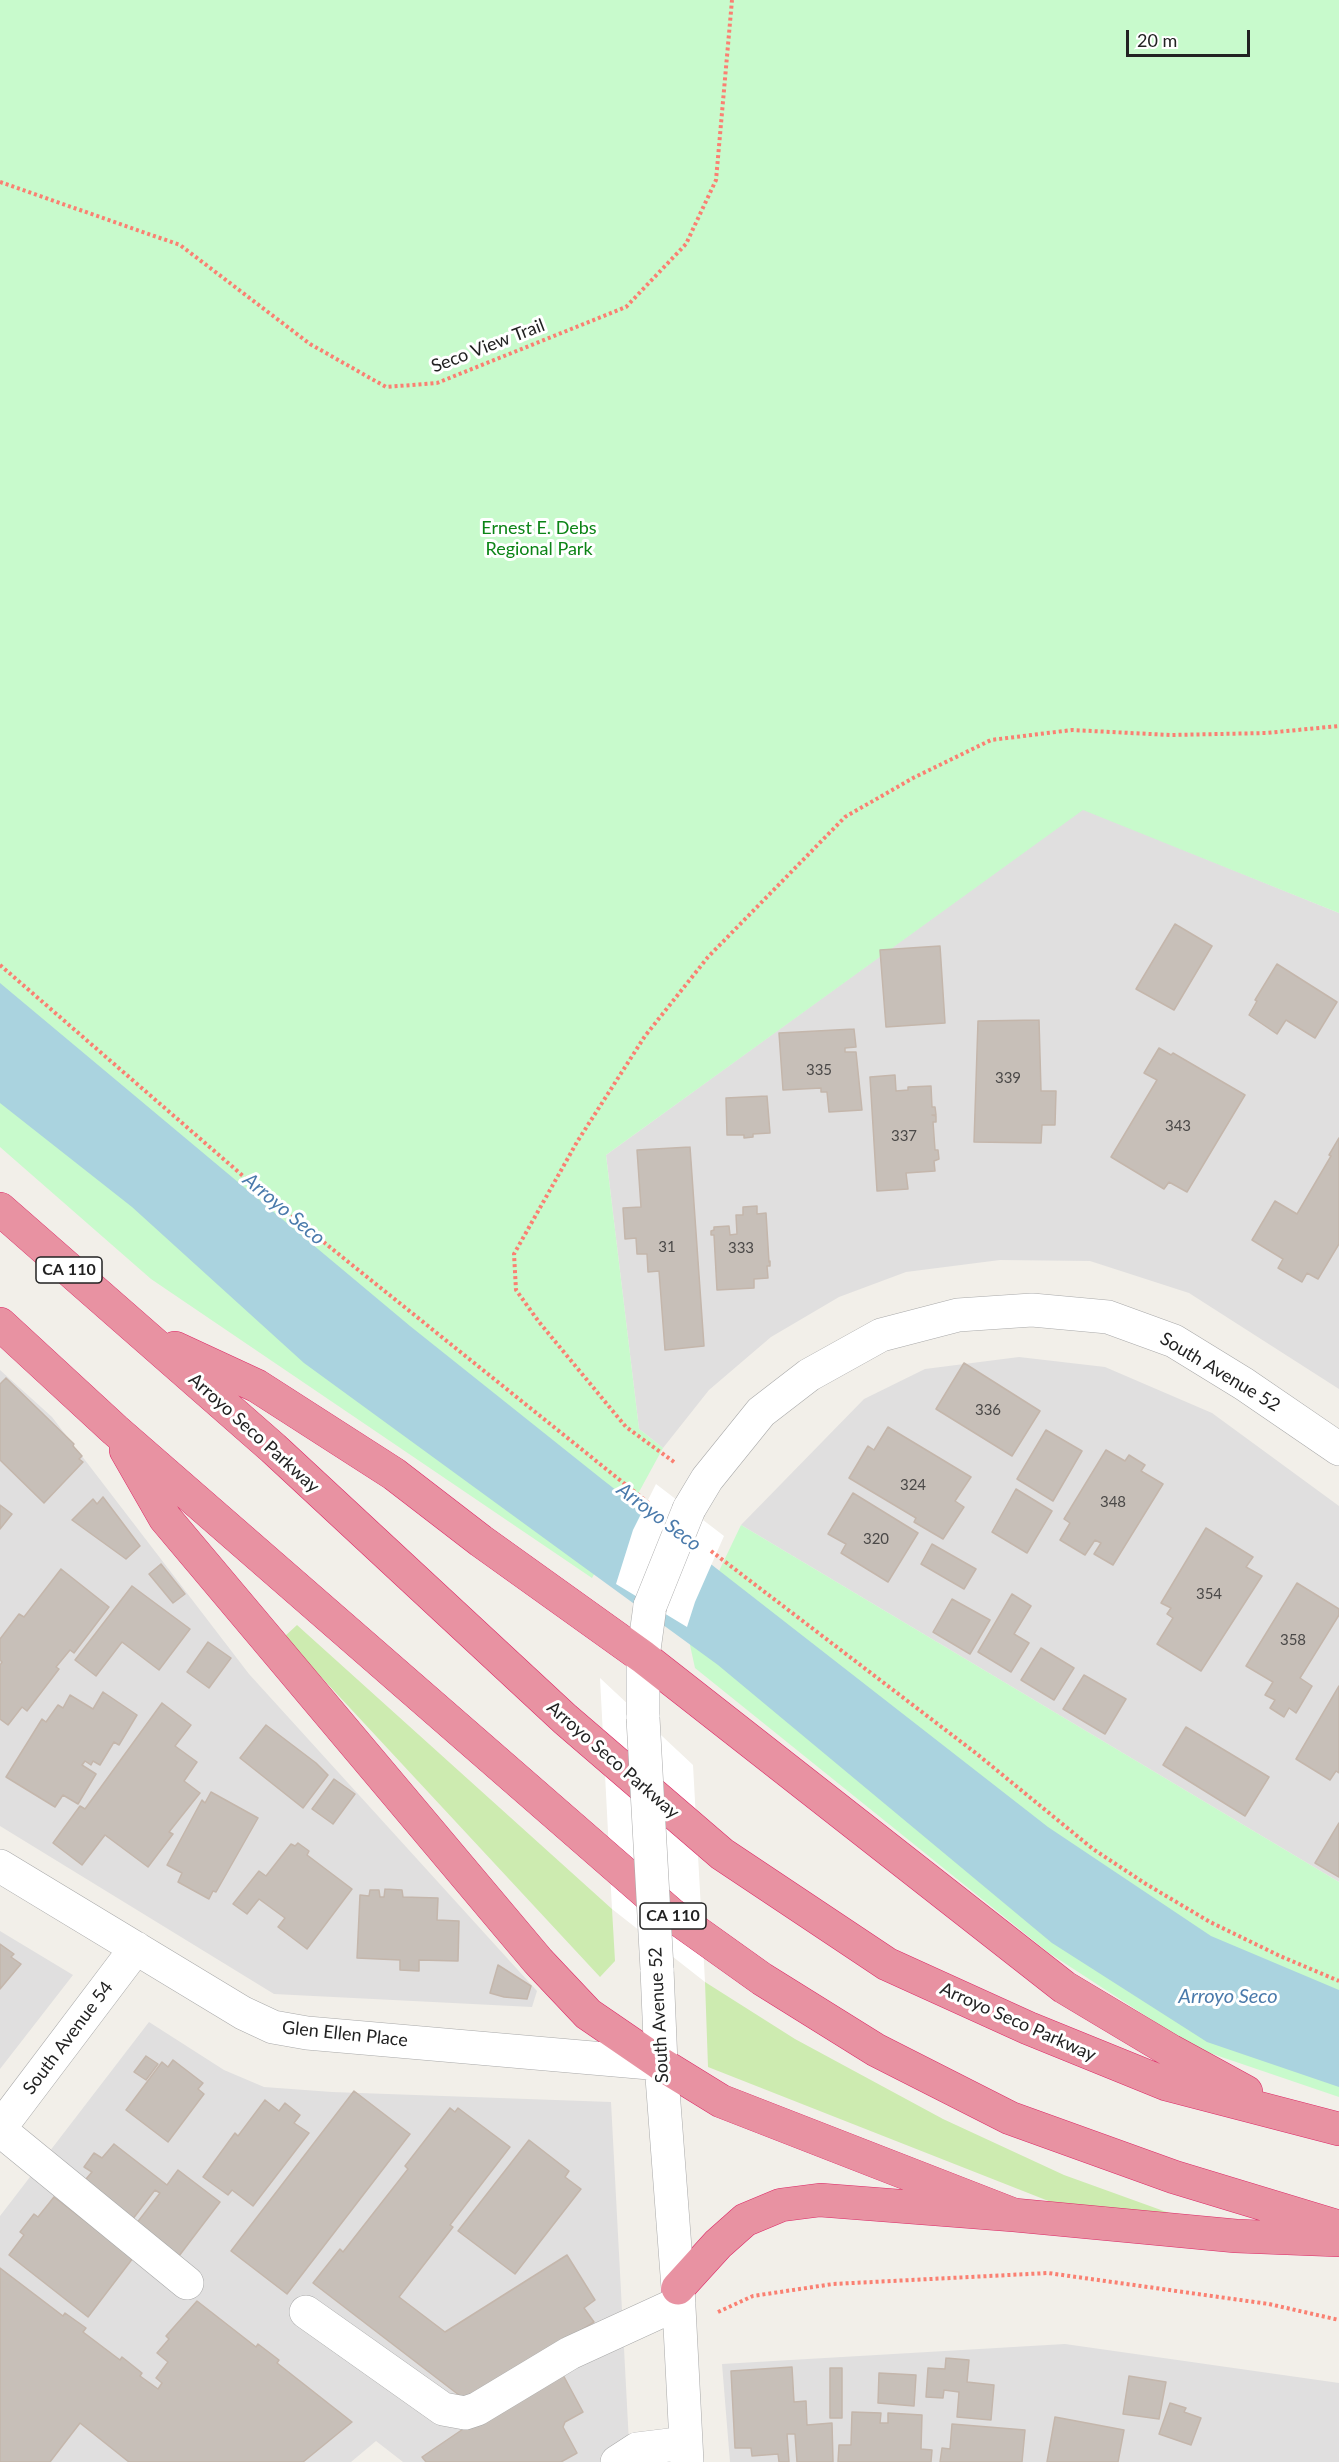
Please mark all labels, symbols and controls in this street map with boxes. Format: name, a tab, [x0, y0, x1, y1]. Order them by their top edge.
scale bar	[1129, 18, 1254, 56]
text: 20 m	[1137, 29, 1177, 51]
street label: Seco View Trail	[428, 314, 548, 378]
park label: Ernest E. Debs Regional Park	[481, 517, 597, 560]
house number: 335	[806, 1061, 832, 1079]
house number: 339	[995, 1069, 1021, 1087]
house number: 343	[1165, 1117, 1191, 1135]
house number: 337	[891, 1127, 917, 1145]
water label: Arroyo Seco	[238, 1168, 330, 1250]
house number: 31	[658, 1238, 676, 1256]
house number: 333	[728, 1239, 754, 1257]
road number: CA 110	[36, 1257, 102, 1283]
street label: South Avenue 52	[1156, 1328, 1284, 1416]
street label: Arroyo Seco Parkway	[184, 1369, 324, 1497]
house number: 336	[975, 1401, 1001, 1419]
house number: 324	[900, 1476, 926, 1494]
water label: Arroyo Seco	[612, 1478, 706, 1556]
house number: 348	[1100, 1493, 1126, 1511]
house number: 320	[863, 1530, 889, 1548]
house number: 354	[1196, 1585, 1222, 1603]
house number: 358	[1280, 1631, 1306, 1649]
street label: Arroyo Seco Parkway	[542, 1697, 684, 1823]
road number: CA 110	[640, 1903, 706, 1929]
street label: South Avenue 52	[645, 1946, 673, 2084]
street label: South Avenue 54	[18, 1977, 118, 2099]
street label: Arroyo Seco Parkway	[937, 1978, 1099, 2066]
water label: Arroyo Seco	[1178, 1985, 1278, 2009]
street label: Glen Ellen Place	[281, 2017, 409, 2051]

